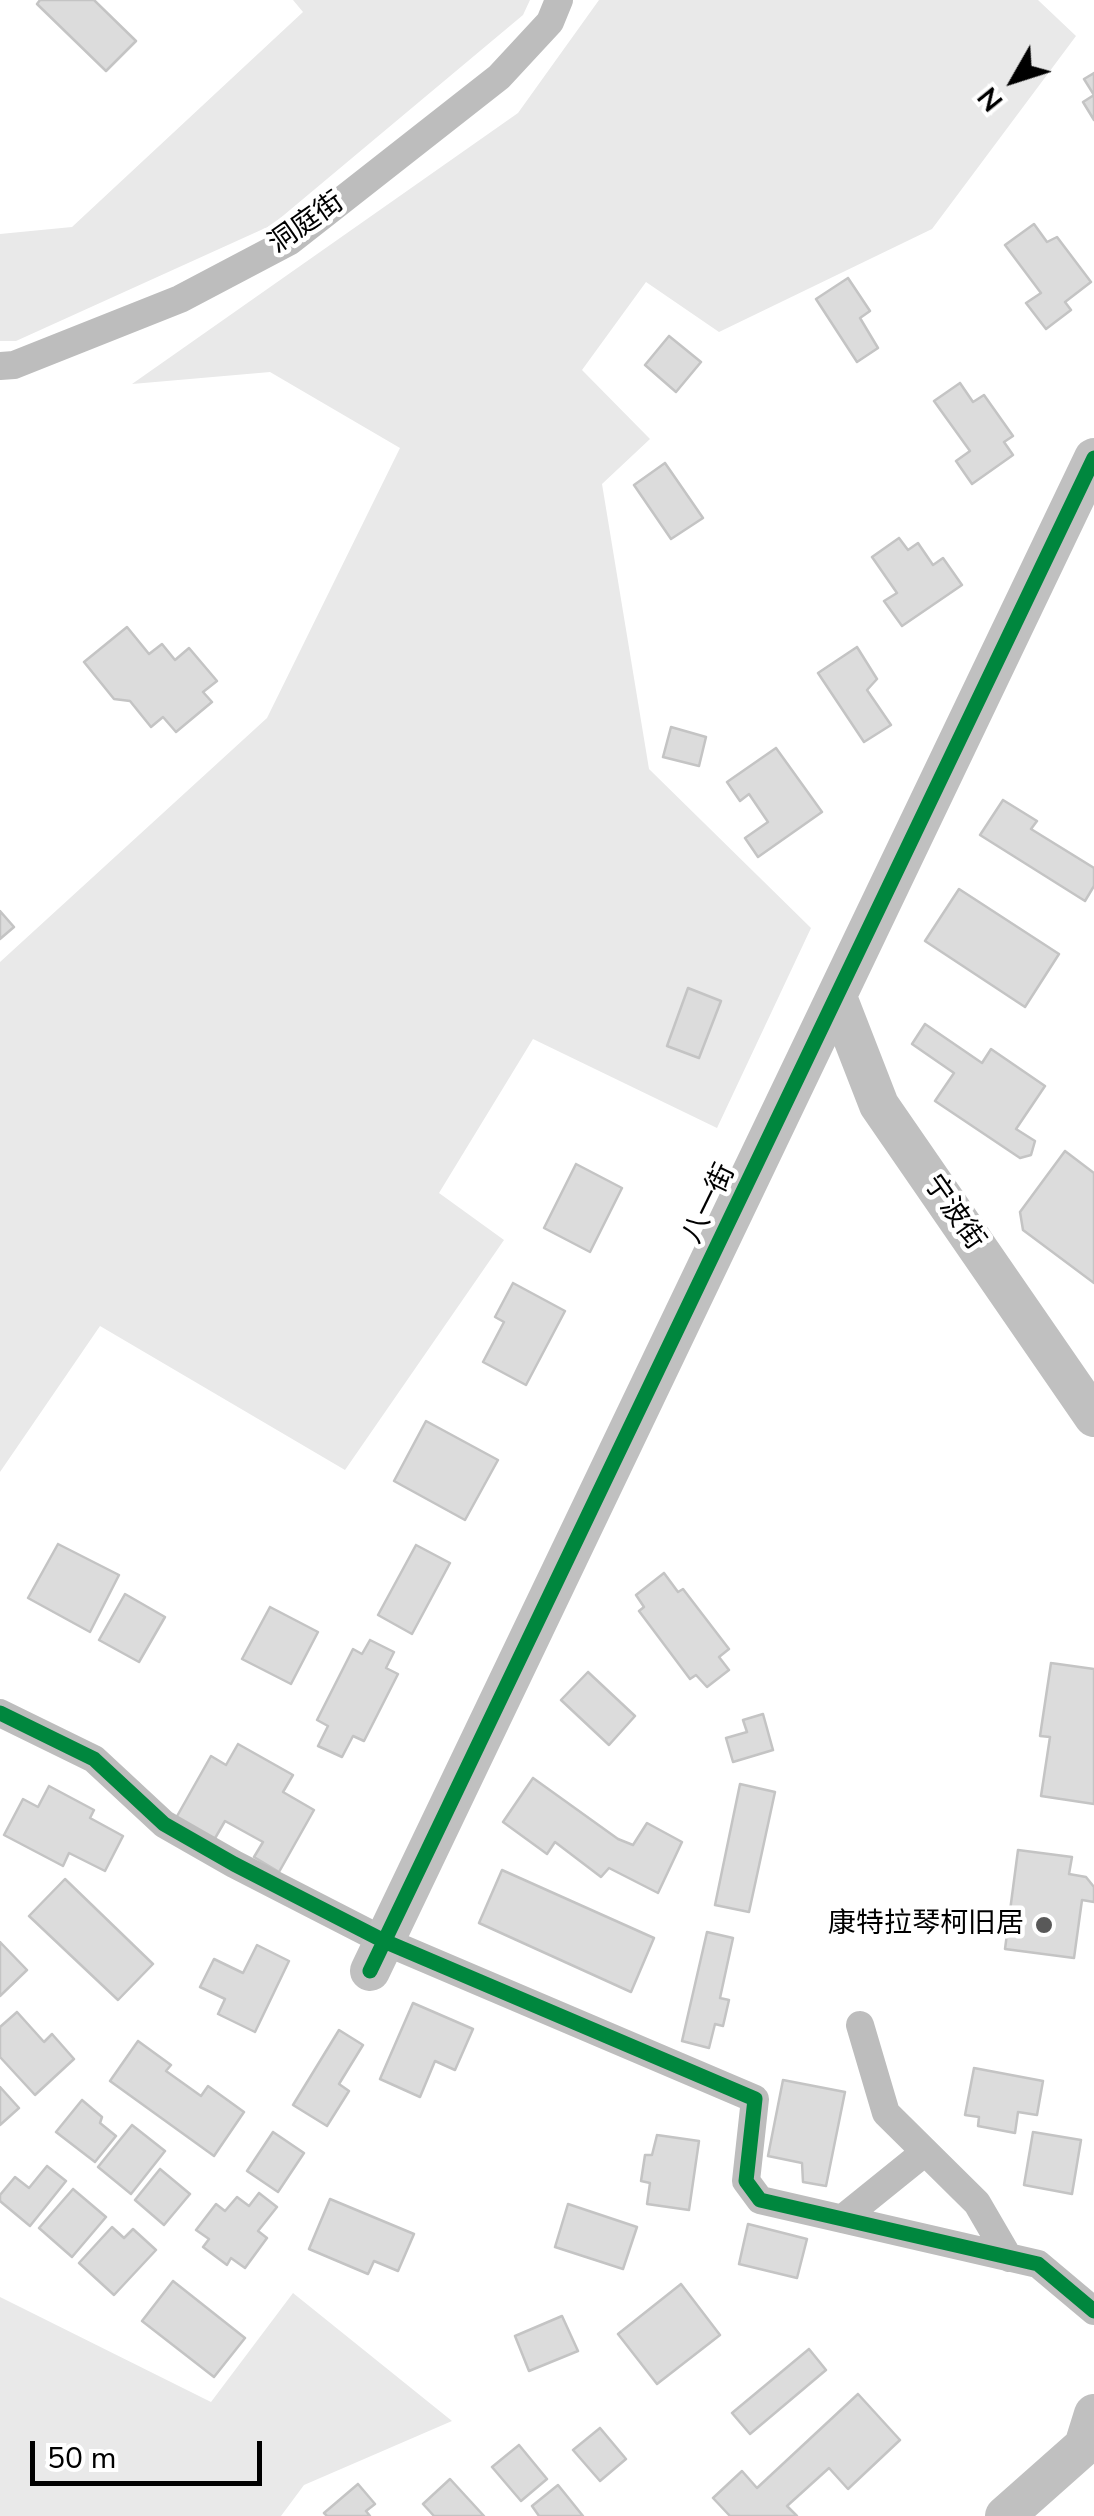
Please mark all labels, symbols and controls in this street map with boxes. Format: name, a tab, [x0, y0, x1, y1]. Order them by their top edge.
north arrow	[964, 30, 1064, 130]
text: N	[969, 79, 1012, 119]
street label: 洞庭街	[263, 186, 351, 262]
street label: 八一街	[676, 1159, 744, 1249]
street label: 宁波街	[915, 1169, 991, 1257]
place label: 康特拉琴柯旧居	[828, 1908, 1024, 1942]
marker: 康特拉琴柯旧居	[1033, 1914, 1055, 1936]
scale bar	[35, 2421, 268, 2483]
text: 50 m	[47, 2438, 116, 2479]

